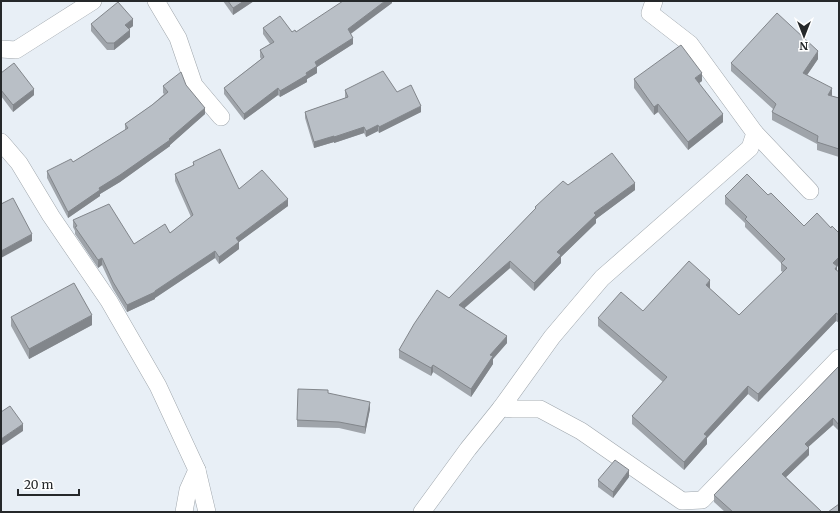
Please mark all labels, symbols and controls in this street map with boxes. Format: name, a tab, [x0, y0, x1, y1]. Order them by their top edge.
north arrow	[784, 16, 824, 56]
text: N	[799, 39, 808, 53]
scale bar	[18, 471, 79, 497]
text: 20 m	[24, 477, 53, 492]

